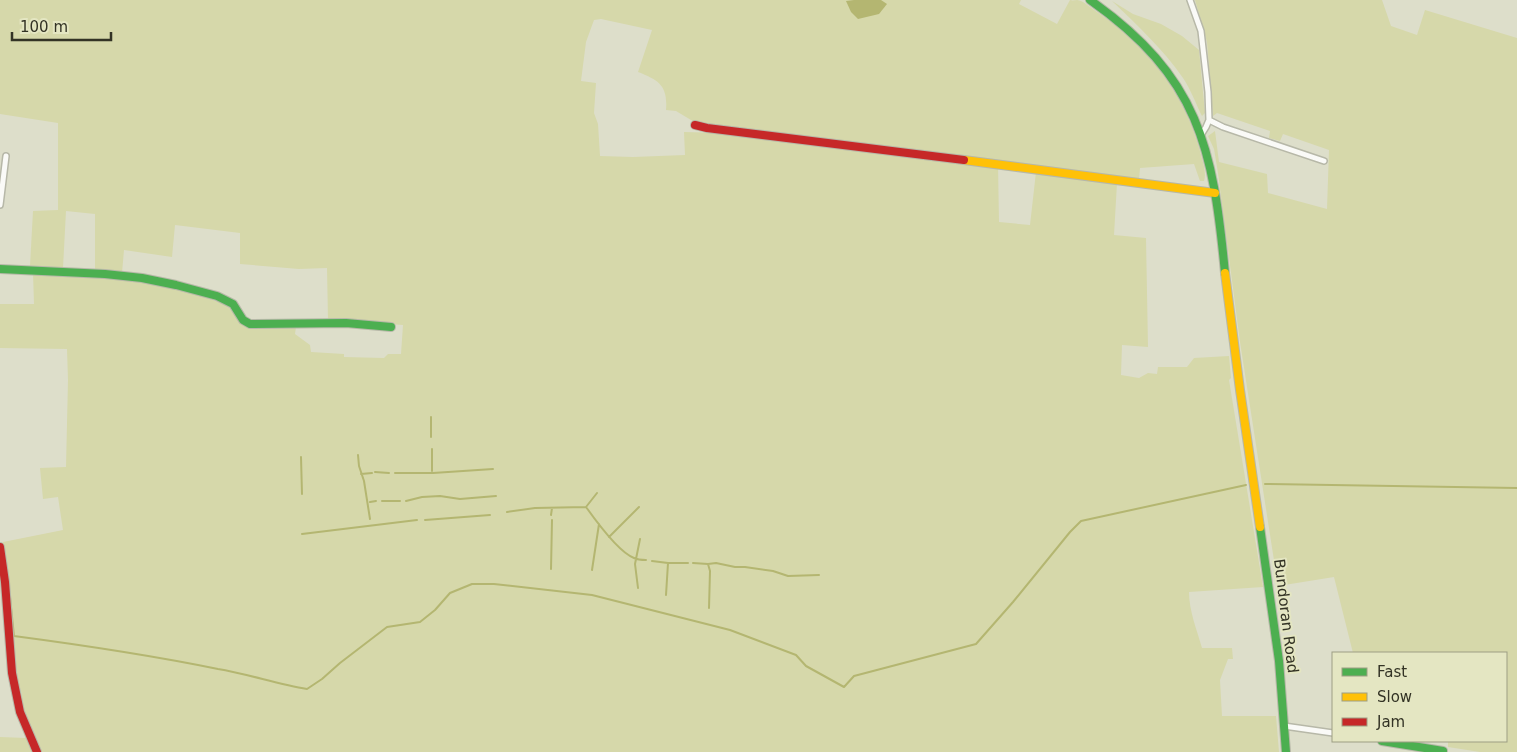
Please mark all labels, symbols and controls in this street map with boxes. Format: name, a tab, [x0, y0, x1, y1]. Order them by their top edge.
scale bar	[12, 10, 111, 42]
text: 100 m	[20, 18, 68, 36]
street label: Bundoran Road	[1270, 558, 1302, 674]
legend	[1332, 652, 1507, 742]
text: Fast	[1377, 663, 1407, 681]
text: Slow	[1377, 688, 1412, 706]
text: Jam	[1376, 713, 1405, 731]

